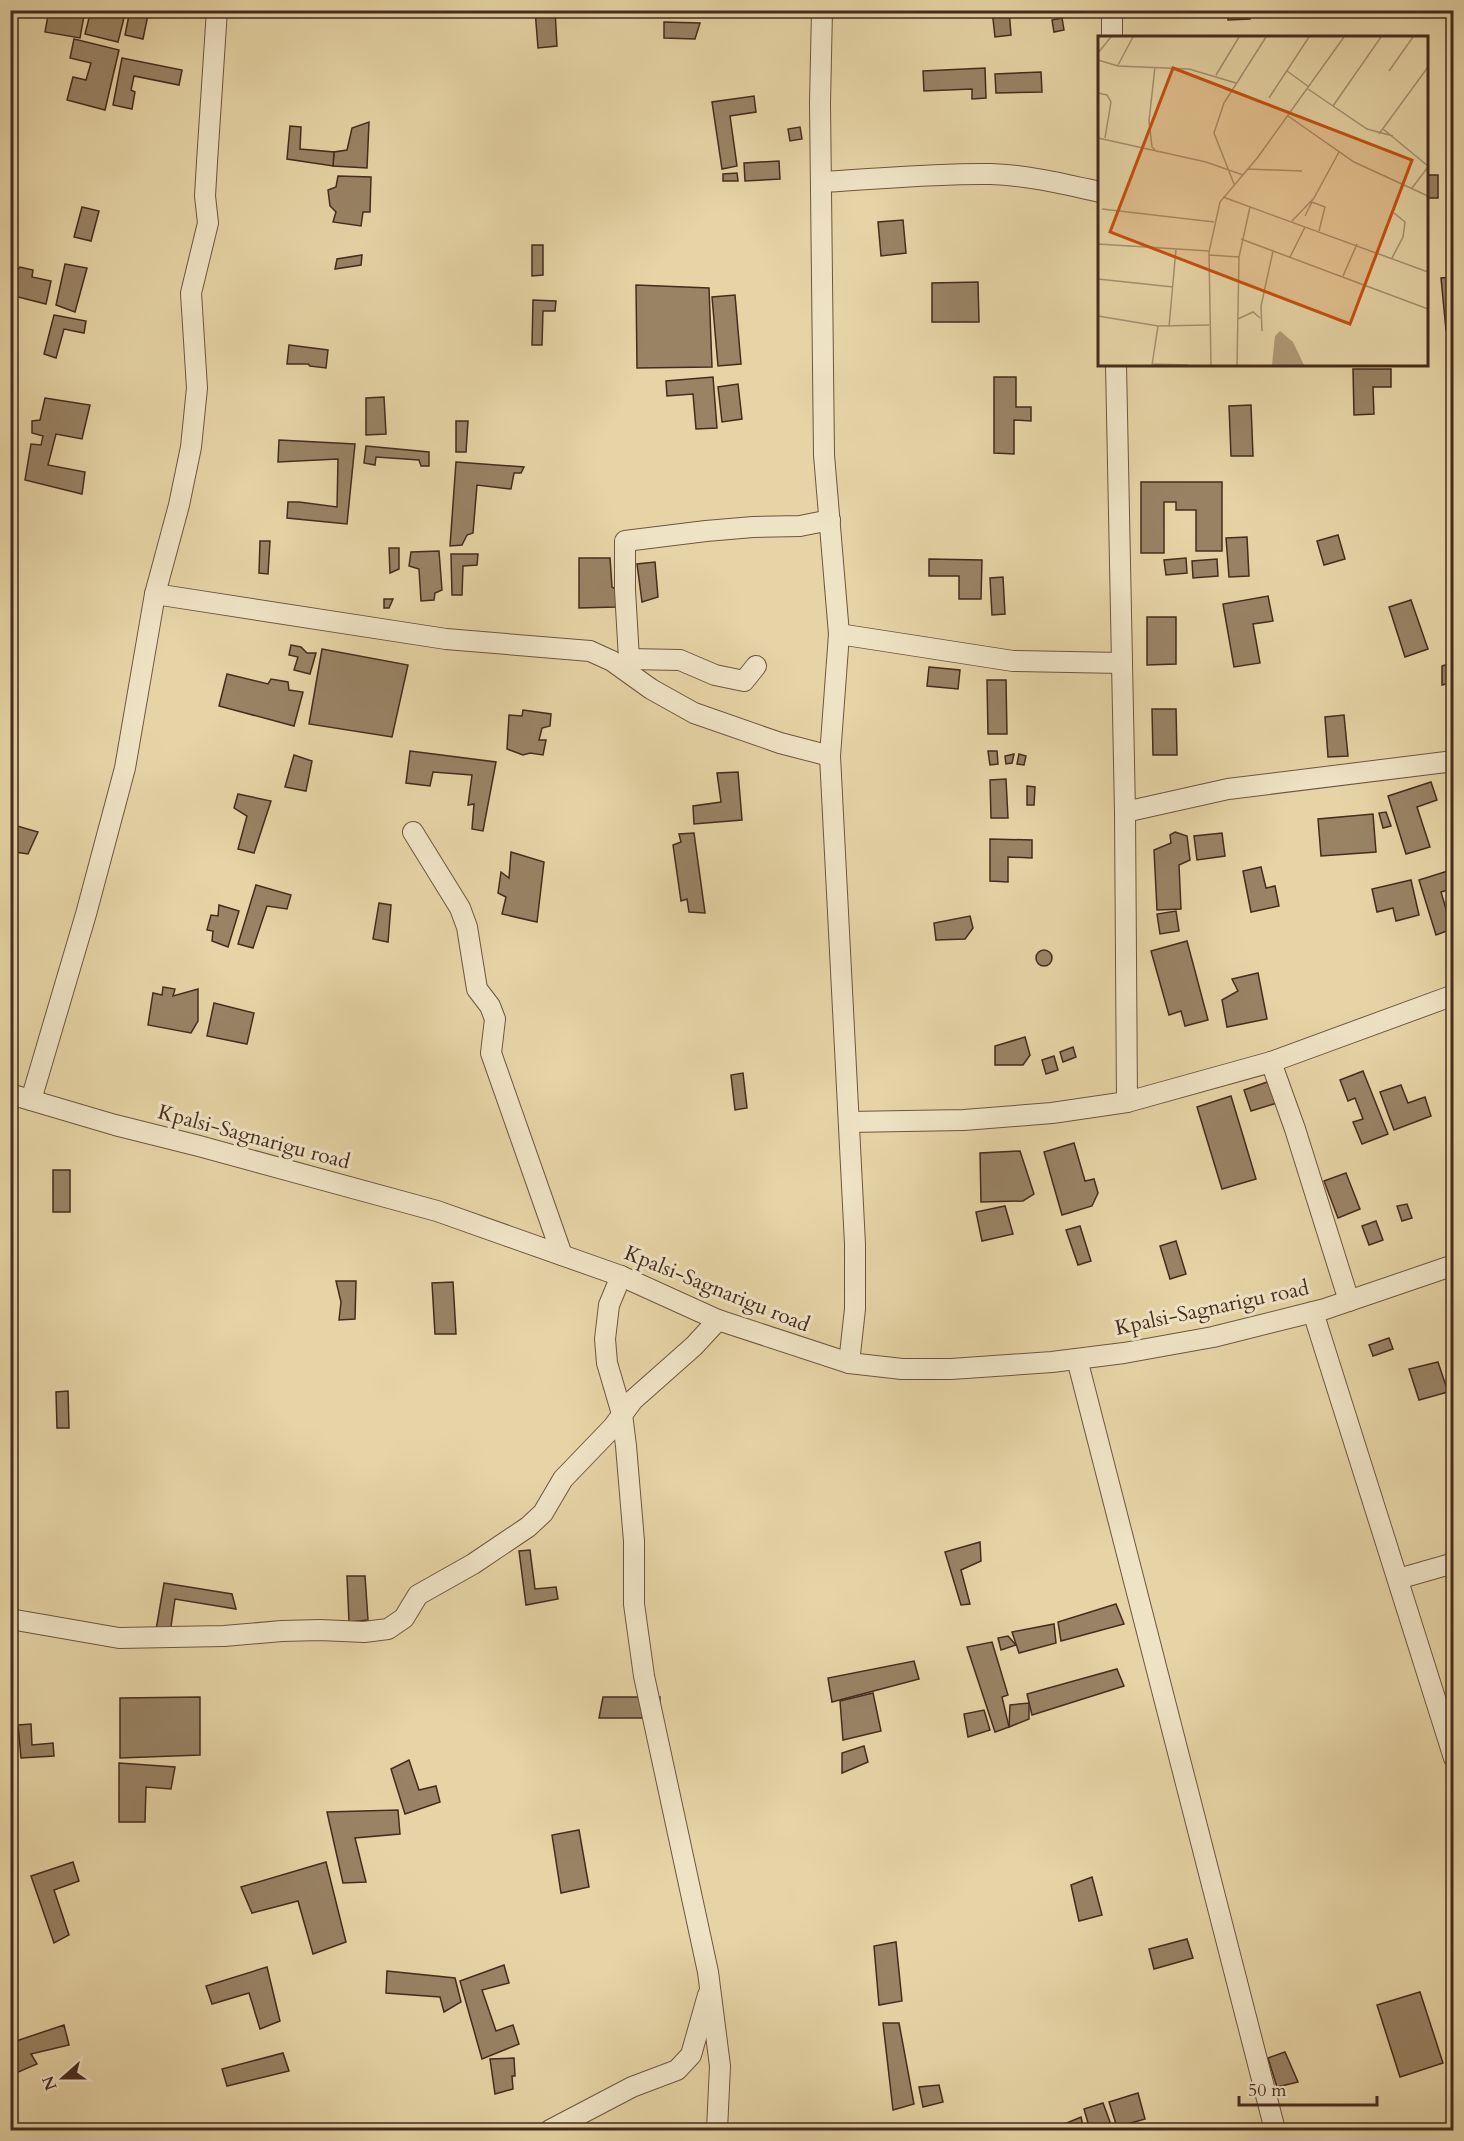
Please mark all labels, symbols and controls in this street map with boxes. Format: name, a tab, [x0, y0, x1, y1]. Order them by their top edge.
inset map	[1098, 36, 1428, 366]
street label: Kpalsi-Sagnarigu road	[155, 1097, 353, 1177]
street label: Kpalsi-Sagnarigu road	[620, 1239, 814, 1339]
street label: Kpalsi-Sagnarigu road	[1112, 1273, 1312, 1343]
north arrow	[33, 2048, 93, 2108]
scale bar	[1239, 2069, 1377, 2107]
text: N	[37, 2072, 63, 2093]
text: 50 m	[1248, 2078, 1287, 2103]

